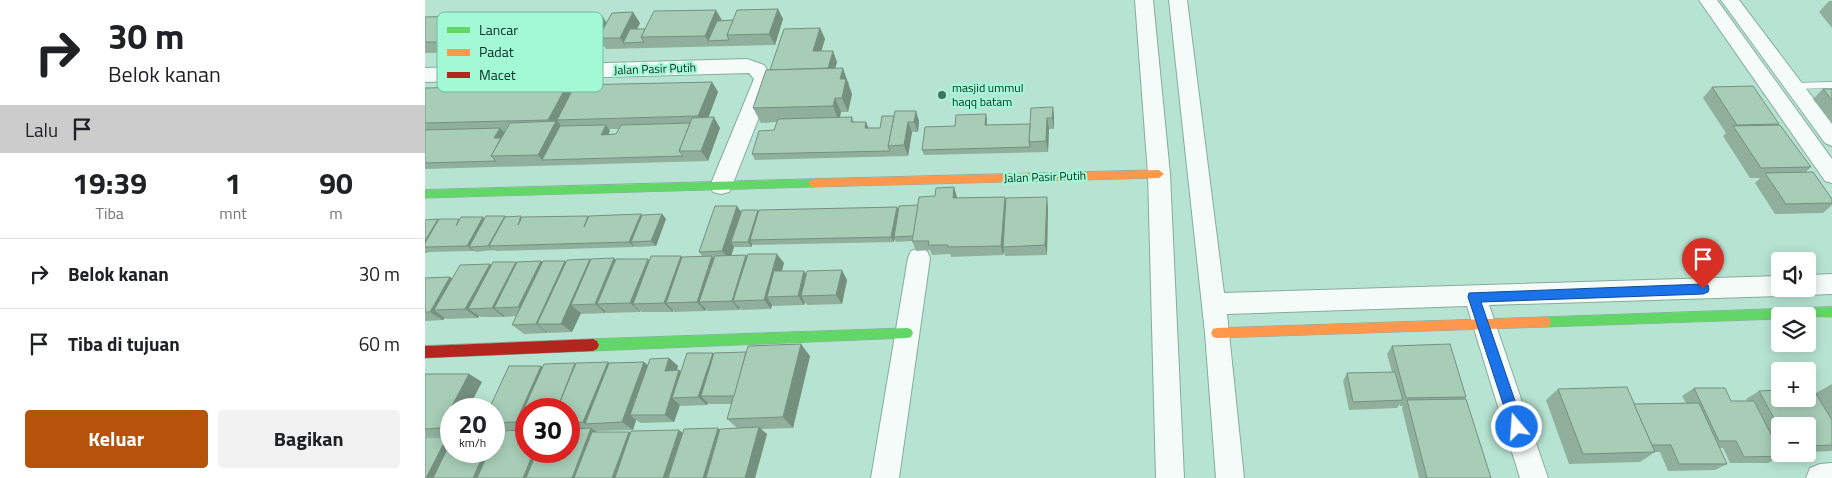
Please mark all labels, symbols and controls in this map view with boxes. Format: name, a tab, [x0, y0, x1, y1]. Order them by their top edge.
text: 30 m	[108, 9, 184, 63]
legend	[437, 12, 603, 92]
text: Lancar	[479, 19, 518, 40]
icon: right	[25, 20, 90, 85]
text: Padat	[479, 41, 514, 62]
text: Belok kanan	[108, 57, 221, 91]
street label: Jalan Pasir Putih	[614, 58, 696, 79]
text: Macet	[479, 64, 516, 85]
place label: masjid ummul haqq batam	[952, 78, 1023, 111]
marker: masjid ummul haqq batam	[936, 89, 948, 101]
text: Lalu	[25, 115, 58, 144]
icon: arrive	[68, 115, 96, 143]
text: 19:39	[72, 160, 147, 206]
text: 1	[225, 160, 242, 206]
text: 90	[319, 160, 353, 206]
street label: Jalan Pasir Putih	[1004, 166, 1086, 187]
text: Tiba	[96, 201, 124, 225]
text: mnt	[219, 201, 247, 225]
text: m	[329, 201, 343, 225]
pin	[1682, 238, 1724, 289]
icon: arrive	[1689, 245, 1717, 273]
map controls	[1771, 252, 1816, 462]
button: sound	[1771, 252, 1816, 297]
text: Belok kanan	[68, 259, 169, 288]
text: 30 m	[359, 259, 400, 288]
icon: right	[25, 260, 53, 288]
button: layers	[1771, 307, 1816, 352]
text: Tiba di tujuan	[68, 329, 180, 358]
text: 60 m	[359, 329, 400, 358]
icon: arrive	[25, 330, 53, 358]
button: +	[1771, 362, 1816, 407]
speed limit sign: 30	[515, 398, 580, 463]
position arrow	[1490, 400, 1542, 452]
text: 20	[458, 405, 487, 443]
button: Keluar	[25, 410, 208, 468]
button: Bagikan	[218, 410, 400, 468]
button: −	[1771, 417, 1816, 462]
text: km/h	[459, 433, 486, 452]

